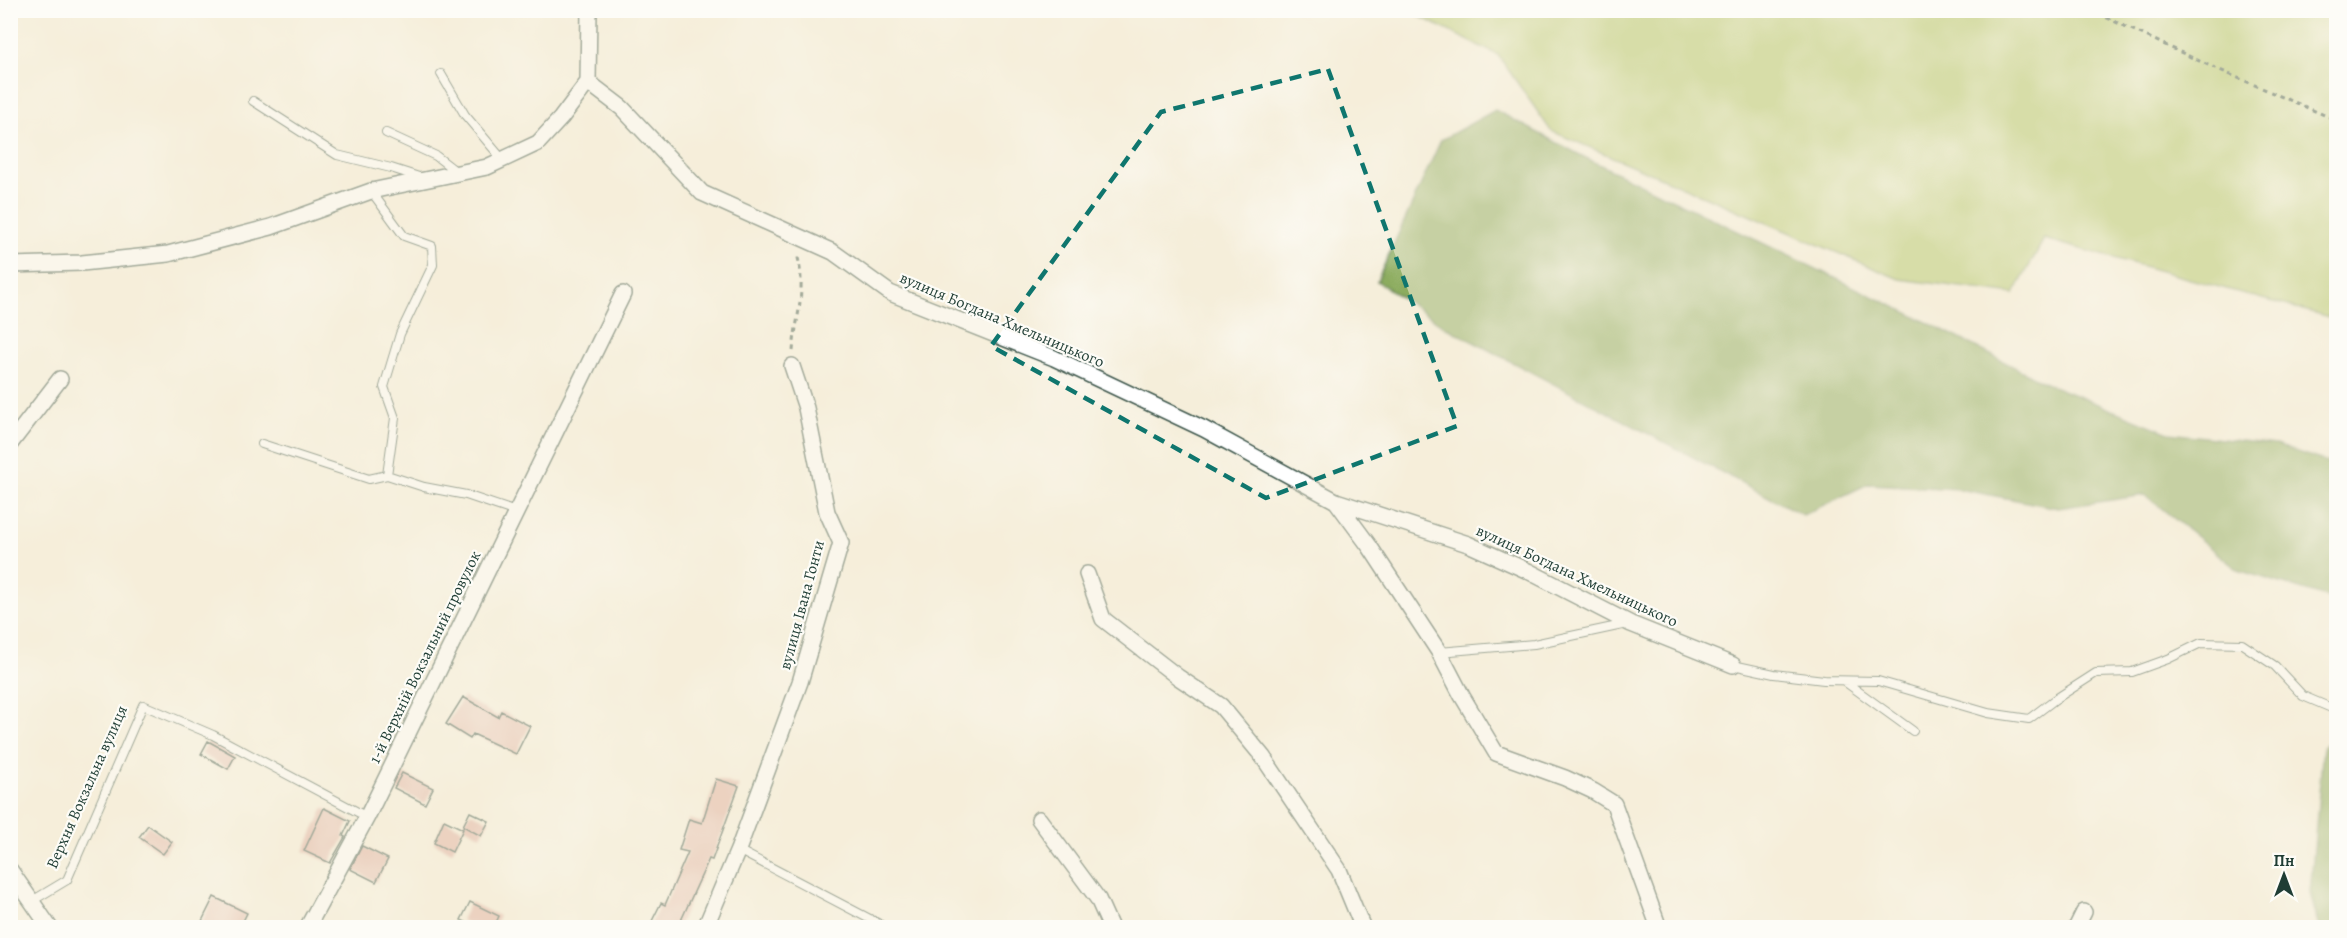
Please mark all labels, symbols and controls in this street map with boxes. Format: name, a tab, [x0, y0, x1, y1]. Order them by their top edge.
street label: вулиця Богдана Хмельницького	[896, 267, 1108, 373]
street label: вулиця Богдана Хмельницького	[1473, 519, 1681, 633]
street label: вулиця Івана Гонти	[774, 538, 830, 672]
street label: 1-й Верхній Вокзальний провулок	[364, 547, 486, 767]
street label: Верхня Вокзальна вулиця	[41, 702, 133, 872]
north arrow	[2254, 845, 2314, 905]
text: Пн	[2274, 850, 2294, 872]

